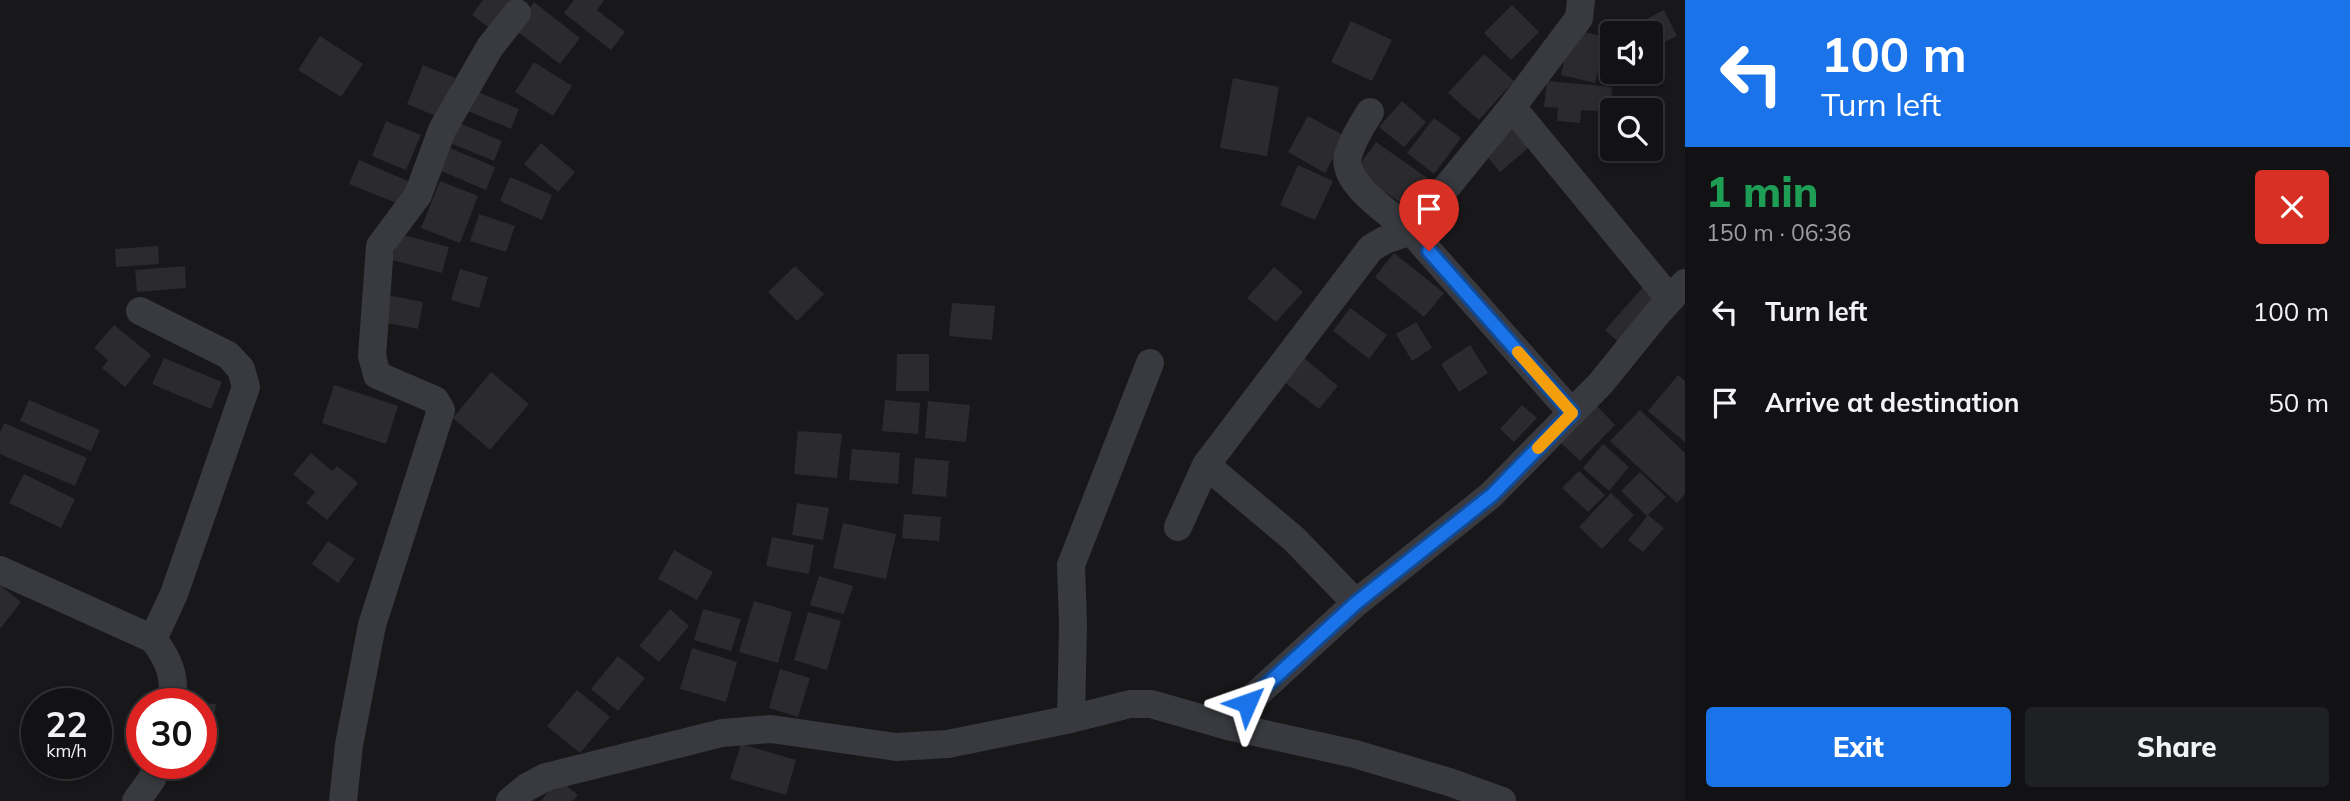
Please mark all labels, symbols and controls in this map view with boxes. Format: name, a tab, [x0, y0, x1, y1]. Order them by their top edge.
map controls	[1600, 21, 1663, 161]
button: sound	[1600, 21, 1663, 84]
text: 100 m	[1821, 23, 1967, 84]
icon: left	[1706, 28, 1797, 119]
text: Turn left	[1821, 84, 1941, 124]
button: search	[1600, 98, 1663, 161]
text: 1 min	[1706, 165, 1819, 218]
button: close	[2255, 170, 2329, 244]
pin	[1399, 179, 1459, 251]
icon: arrive	[1410, 190, 1448, 228]
text: 150 m · 06:36	[1706, 218, 1851, 247]
icon: left	[1706, 293, 1744, 331]
text: Turn left	[1765, 295, 1867, 328]
text: 100 m	[2253, 295, 2329, 328]
icon: arrive	[1706, 384, 1744, 422]
text: Arrive at destination	[1765, 386, 2020, 419]
text: 50 m	[2268, 386, 2329, 419]
position arrow	[1210, 666, 1284, 740]
speed limit sign: 30	[126, 688, 217, 779]
text: 22	[45, 702, 88, 746]
button: Exit	[1706, 707, 2011, 787]
button: Share	[2025, 707, 2329, 787]
text: km/h	[46, 739, 87, 762]

